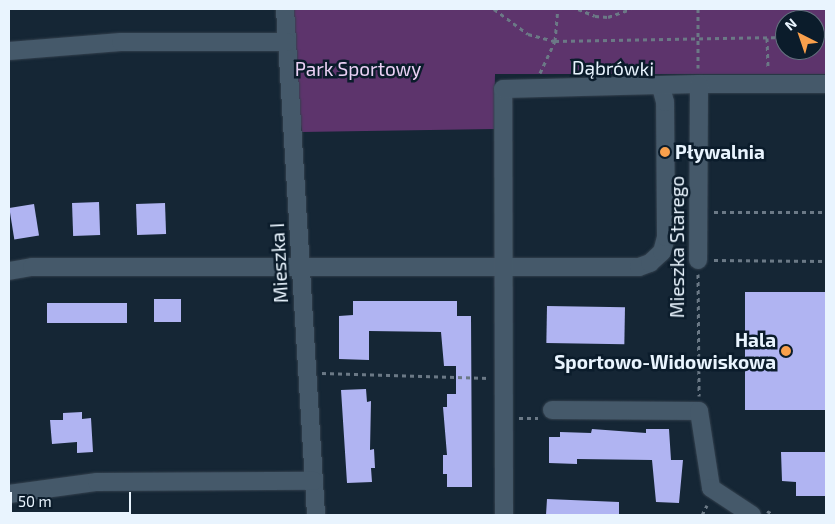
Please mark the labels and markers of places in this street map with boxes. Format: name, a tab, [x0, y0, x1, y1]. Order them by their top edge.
place label: Pływalnia	[675, 141, 765, 163]
marker: Pływalnia	[659, 146, 671, 158]
place label: Hala Sportowo-Widowiskowa	[554, 329, 776, 373]
marker: Hala Sportowo-Widowiskowa	[780, 345, 792, 357]

